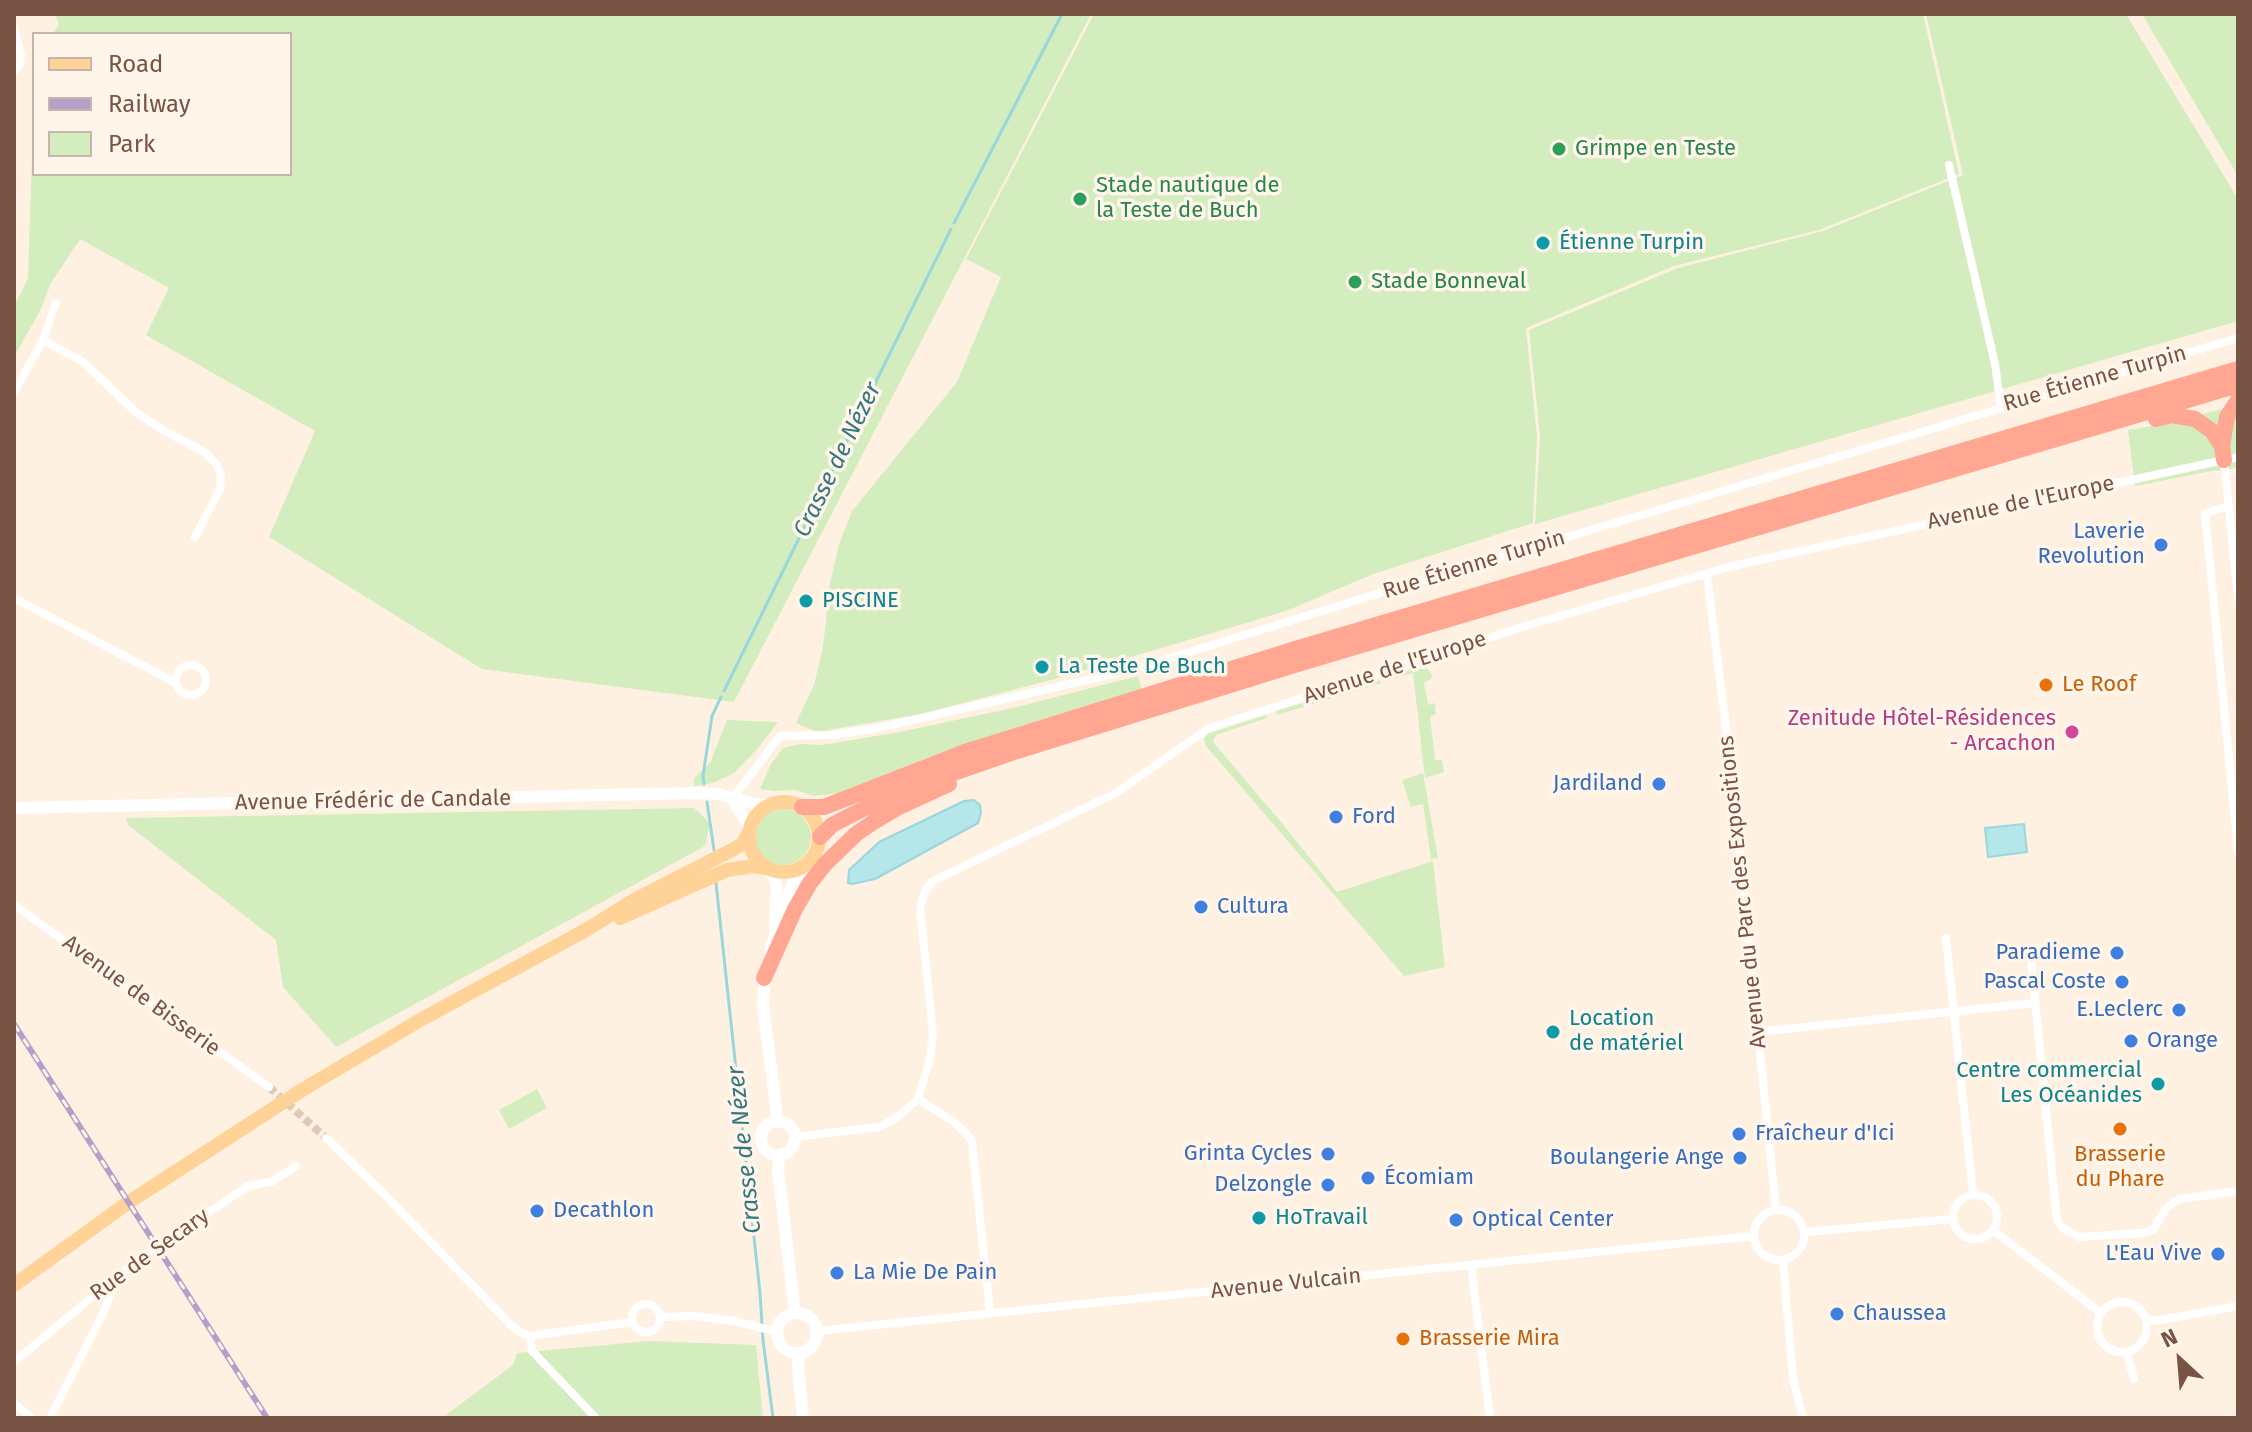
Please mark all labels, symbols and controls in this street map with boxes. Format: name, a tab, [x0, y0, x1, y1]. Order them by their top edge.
legend	[32, 32, 292, 176]
text: Road	[108, 50, 163, 78]
text: Railway	[108, 90, 191, 118]
text: Park	[108, 130, 155, 158]
place label: Grimpe en Teste	[1575, 136, 1736, 162]
marker: Grimpe en Teste	[1550, 140, 1568, 158]
place label: Stade nautique de la Teste de Buch	[1096, 173, 1279, 224]
marker: Stade nautique de la Teste de Buch	[1071, 190, 1089, 208]
place label: Étienne Turpin	[1559, 230, 1704, 256]
marker: Étienne Turpin	[1534, 234, 1552, 252]
place label: Stade Bonneval	[1371, 269, 1526, 295]
marker: Stade Bonneval	[1346, 273, 1364, 291]
street label: Rue Étienne Turpin	[2000, 340, 2190, 418]
water label: Crasse de Nézer	[788, 378, 888, 542]
street label: Avenue de l'Europe	[1925, 470, 2117, 536]
place label: Laverie Revolution	[2037, 519, 2145, 570]
street label: Rue Étienne Turpin	[1380, 525, 1568, 605]
marker: Laverie Revolution	[2152, 536, 2170, 554]
place label: PISCINE	[822, 588, 899, 614]
marker: PISCINE	[797, 592, 815, 610]
street label: Avenue de l'Europe	[1300, 626, 1490, 710]
place label: La Teste De Buch	[1058, 654, 1226, 680]
marker: La Teste De Buch	[1033, 658, 1051, 676]
place label: Le Roof	[2062, 672, 2136, 698]
marker: Le Roof	[2037, 676, 2055, 694]
place label: Zenitude Hôtel-Résidences - Arcachon	[1788, 706, 2056, 758]
marker: Zenitude Hôtel-Résidences - Arcachon	[2063, 723, 2081, 741]
street label: Avenue du Parc des Expositions	[1713, 734, 1773, 1050]
place label: Jardiland	[1553, 771, 1643, 797]
marker: Jardiland	[1650, 775, 1668, 793]
street label: Avenue Frédéric de Candale	[235, 785, 511, 817]
place label: Ford	[1352, 804, 1396, 830]
marker: Ford	[1327, 808, 1345, 826]
place label: Cultura	[1217, 894, 1289, 920]
marker: Cultura	[1192, 898, 1210, 916]
street label: Avenue de Bisserie	[57, 930, 225, 1062]
place label: Paradieme	[1996, 940, 2101, 966]
marker: Paradieme	[2108, 944, 2126, 962]
place label: Pascal Coste	[1983, 969, 2106, 995]
marker: Pascal Coste	[2113, 973, 2131, 991]
place label: E.Leclerc	[2076, 997, 2163, 1023]
marker: E.Leclerc	[2170, 1001, 2188, 1019]
place label: Location de matériel	[1569, 1006, 1684, 1058]
marker: Location de matériel	[1544, 1023, 1562, 1041]
place label: Orange	[2147, 1028, 2218, 1054]
marker: Orange	[2122, 1032, 2140, 1050]
place label: Centre commercial Les Océanides	[1956, 1058, 2142, 1110]
water label: Crasse de Nézer	[722, 1065, 768, 1235]
marker: Centre commercial Les Océanides	[2149, 1075, 2167, 1093]
marker: Brasserie du Phare	[2111, 1120, 2129, 1138]
place label: Fraîcheur d'Ici	[1755, 1121, 1895, 1147]
marker: Fraîcheur d'Ici	[1730, 1125, 1748, 1143]
place label: Grinta Cycles	[1184, 1141, 1312, 1167]
place label: Brasserie du Phare	[2074, 1142, 2166, 1194]
marker: Grinta Cycles	[1319, 1145, 1337, 1163]
place label: Boulangerie Ange	[1550, 1145, 1724, 1171]
marker: Boulangerie Ange	[1731, 1149, 1749, 1167]
place label: Écomiam	[1384, 1165, 1474, 1191]
marker: Écomiam	[1359, 1169, 1377, 1187]
place label: Delzongle	[1214, 1172, 1312, 1198]
marker: Delzongle	[1319, 1176, 1337, 1194]
place label: Decathlon	[553, 1198, 654, 1224]
marker: Decathlon	[528, 1202, 546, 1220]
street label: Rue de Secary	[85, 1203, 215, 1307]
place label: HoTravail	[1275, 1205, 1368, 1231]
place label: Optical Center	[1472, 1207, 1614, 1233]
marker: HoTravail	[1250, 1209, 1268, 1227]
marker: Optical Center	[1447, 1211, 1465, 1229]
place label: L'Eau Vive	[2105, 1241, 2202, 1267]
marker: L'Eau Vive	[2209, 1245, 2227, 1263]
place label: La Mie De Pain	[853, 1260, 997, 1286]
street label: Avenue Vulcain	[1209, 1263, 1363, 1305]
marker: La Mie De Pain	[828, 1264, 846, 1282]
place label: Chaussea	[1853, 1301, 1947, 1327]
marker: Chaussea	[1828, 1305, 1846, 1323]
north arrow	[2140, 1320, 2220, 1400]
text: N	[2157, 1323, 2182, 1353]
place label: Brasserie Mira	[1419, 1326, 1560, 1352]
marker: Brasserie Mira	[1394, 1330, 1412, 1348]

